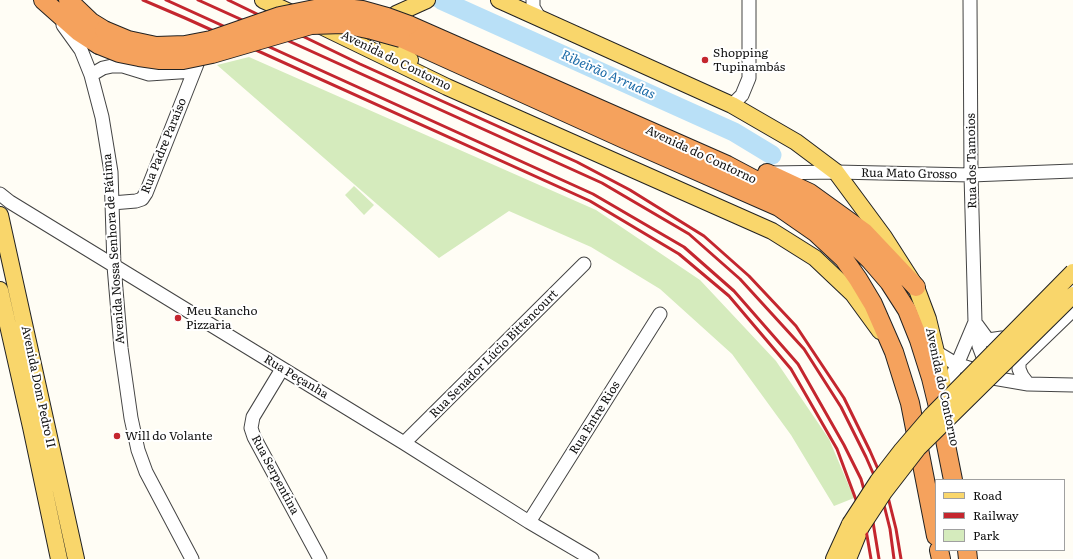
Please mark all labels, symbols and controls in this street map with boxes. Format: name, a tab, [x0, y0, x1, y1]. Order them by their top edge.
street label: Avenida do Contorno	[339, 28, 453, 94]
place label: Shopping Tupinambás	[713, 46, 785, 74]
water label: Ribeirão Arrudas	[559, 47, 657, 103]
marker: Shopping Tupinambás	[700, 55, 710, 65]
street label: Rua Padre Paraíso	[138, 96, 190, 196]
street label: Rua dos Tamoios	[964, 113, 980, 209]
street label: Avenida do Contorno	[643, 123, 759, 187]
street label: Avenida Nossa Senhora de Fátima	[100, 153, 128, 345]
street label: Rua Mato Grosso	[861, 166, 957, 182]
street label: Rua Senador Lúcio Bittencourt	[427, 287, 561, 421]
place label: Meu Rancho Pizzaria	[186, 304, 258, 332]
marker: Meu Rancho Pizzaria	[173, 313, 183, 323]
street label: Avenida Dom Pedro II	[18, 325, 58, 449]
street label: Avenida do Contorno	[922, 327, 962, 447]
street label: Rua Peçanha	[261, 352, 331, 402]
street label: Rua Entre Rios	[567, 379, 623, 457]
place label: Will do Volante	[125, 429, 212, 443]
marker: Will do Volante	[112, 431, 122, 441]
street label: Rua Serpentina	[248, 433, 302, 517]
legend	[935, 479, 1065, 551]
text: Road	[973, 486, 1002, 504]
text: Railway	[973, 506, 1019, 524]
text: Park	[973, 526, 999, 544]

